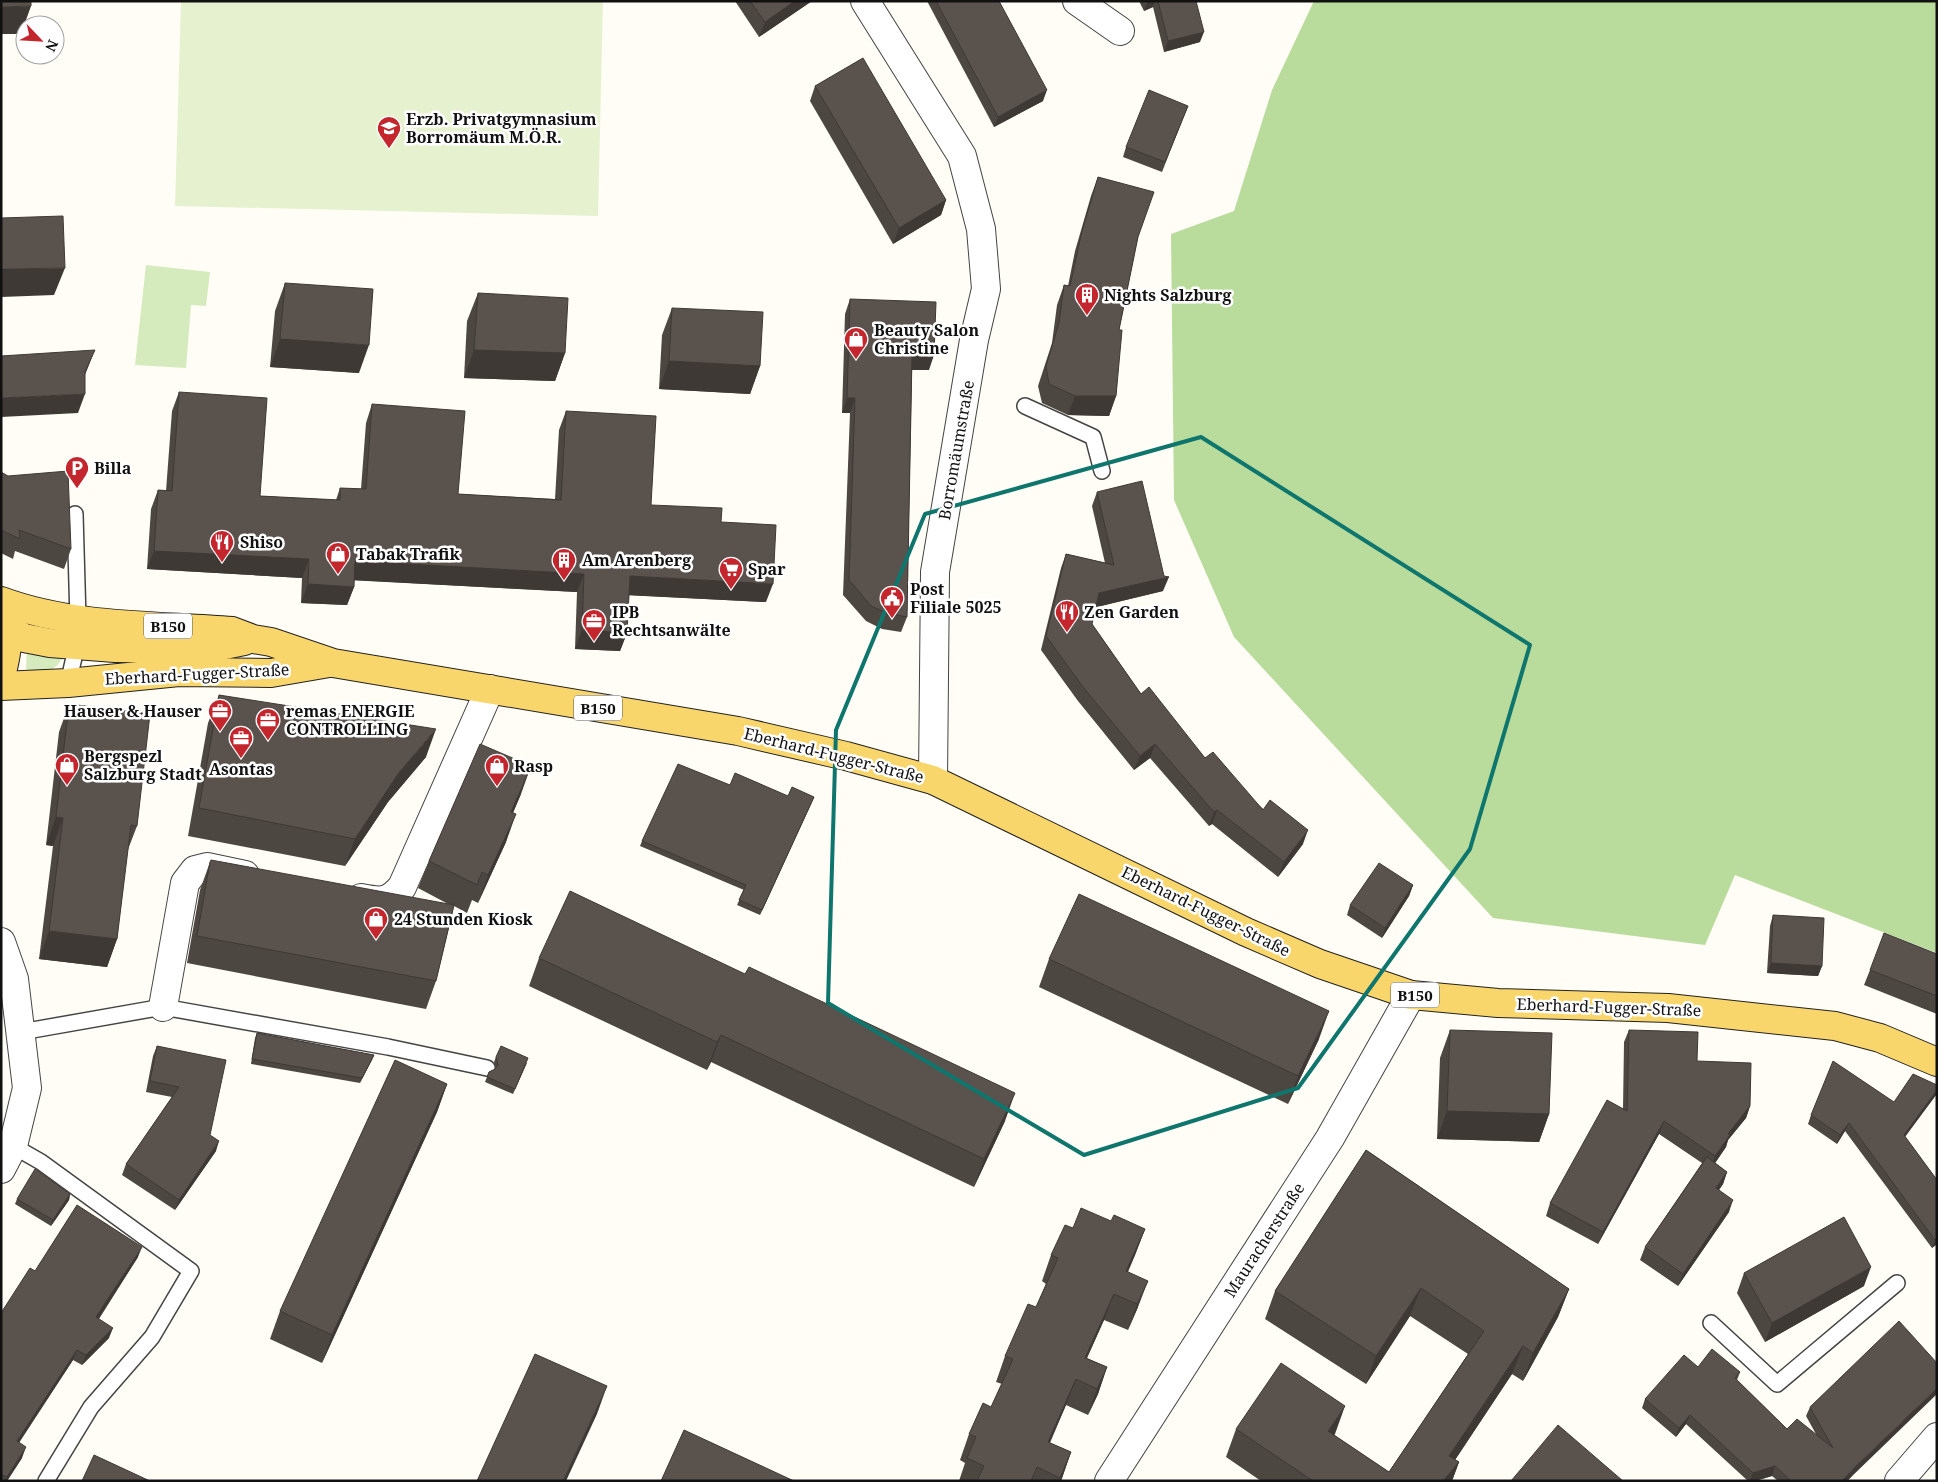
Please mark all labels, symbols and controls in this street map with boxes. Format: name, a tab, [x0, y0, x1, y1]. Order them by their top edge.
north arrow	[15, 15, 65, 65]
text: N	[41, 37, 63, 55]
place label: Erzb. Privatgymnasium Borromäum M.Ö.R.	[406, 108, 597, 148]
school or university icon: Erzb. Privatgymnasium Borromäum M.Ö.R.	[376, 115, 402, 149]
building icon: Nights Salzburg	[1074, 282, 1100, 316]
place label: Nights Salzburg	[1104, 284, 1232, 306]
place label: Beauty Salon Christine	[874, 319, 979, 359]
shop icon: Beauty Salon Christine	[843, 326, 869, 360]
street label: Borromäumstraße	[933, 378, 979, 522]
parking icon: Billa	[64, 455, 90, 489]
place label: Billa	[94, 457, 132, 479]
restaurant icon: Shiso	[209, 529, 235, 563]
place label: Shiso	[240, 531, 283, 553]
shop icon: Tabak Trafik	[325, 541, 351, 575]
place label: Tabak Trafik	[356, 543, 461, 565]
building icon: Am Arenberg	[551, 547, 577, 581]
place label: Am Arenberg	[582, 549, 691, 571]
supermarket icon: Spar	[718, 556, 744, 590]
place label: Spar	[748, 558, 786, 580]
place label: Post Filiale 5025	[910, 578, 1002, 618]
public building icon: Post Filiale 5025	[879, 585, 905, 619]
restaurant icon: Zen Garden	[1054, 599, 1080, 633]
place label: IPB Rechtsanwälte	[612, 601, 731, 641]
place label: Zen Garden	[1084, 601, 1179, 623]
office icon: IPB Rechtsanwälte	[581, 608, 607, 642]
road number: B150	[144, 614, 192, 638]
street label: Eberhard-Fugger-Straße	[104, 658, 290, 690]
road number: B150	[574, 696, 622, 720]
office icon: Hauser & Hauser	[207, 698, 233, 732]
place label: Hauser & Hauser	[64, 700, 203, 722]
place label: remas ENERGIE CONTROLLING	[286, 700, 415, 740]
office icon: remas ENERGIE CONTROLLING	[255, 707, 281, 741]
street label: Eberhard-Fugger-Straße	[742, 722, 926, 788]
office icon: Asontas	[228, 725, 254, 759]
place label: Bergspezl Salzburg Stadt	[84, 745, 202, 785]
shop icon: Bergspezl Salzburg Stadt	[54, 752, 80, 786]
shop icon: Rasp	[484, 753, 510, 787]
place label: Rasp	[514, 755, 553, 777]
place label: Asontas	[209, 758, 273, 780]
street label: Eberhard-Fugger-Straße	[1118, 861, 1294, 961]
shop icon: 24 Stunden Kiosk	[363, 906, 389, 940]
place label: 24 Stunden Kiosk	[394, 908, 534, 930]
road number: B150	[1391, 982, 1439, 1008]
street label: Eberhard-Fugger-Straße	[1516, 993, 1702, 1021]
street label: Mauracherstraße	[1219, 1178, 1309, 1302]

